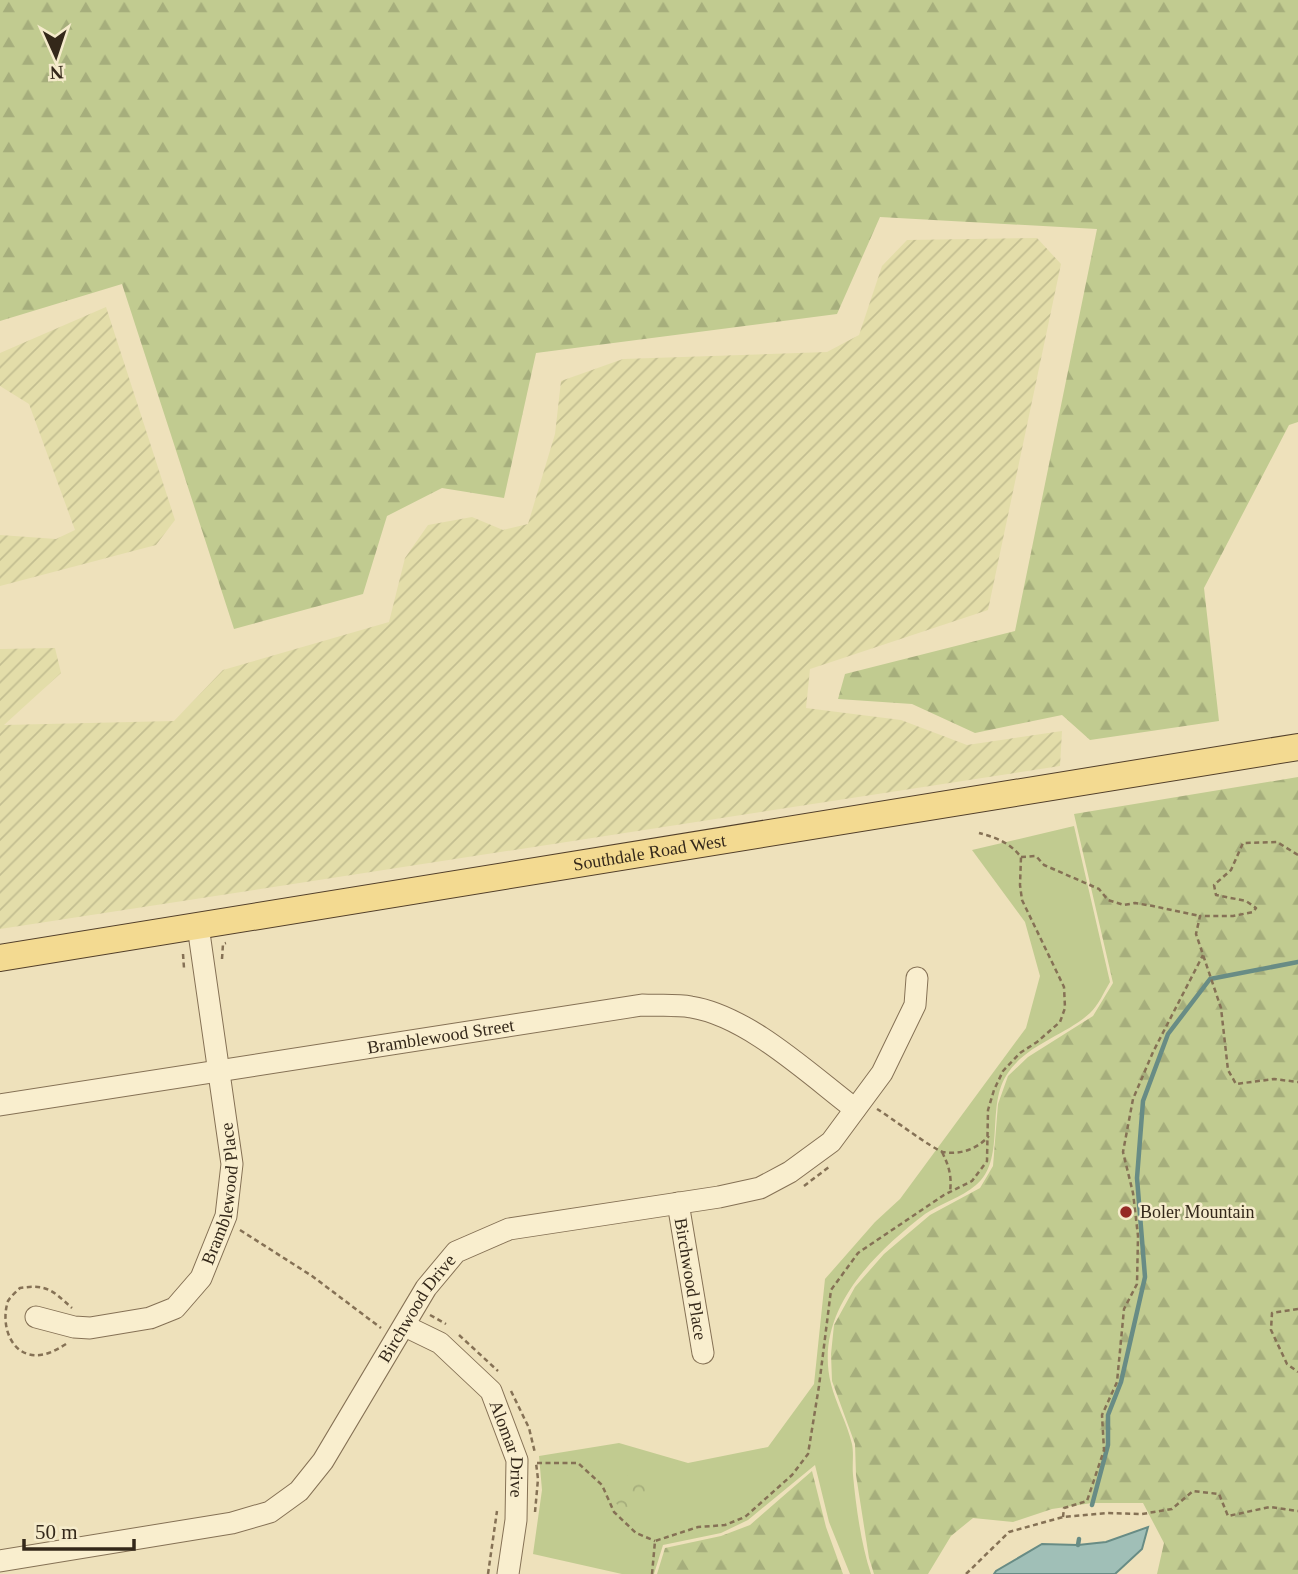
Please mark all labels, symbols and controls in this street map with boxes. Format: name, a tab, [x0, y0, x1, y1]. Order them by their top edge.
north arrow	[21, 21, 91, 91]
text: N	[49, 62, 64, 83]
street label: Southdale Road West	[572, 830, 727, 875]
street label: Bramblewood Street	[366, 1015, 516, 1058]
street label: Bramblewood Place	[197, 1121, 242, 1267]
place label: Boler Mountain	[1140, 1202, 1255, 1222]
marker: Boler Mountain	[1118, 1204, 1134, 1220]
street label: Birchwood Place	[671, 1216, 711, 1342]
street label: Birchwood Drive	[374, 1250, 460, 1366]
street label: Alomar Drive	[485, 1398, 527, 1498]
scale bar	[24, 1508, 135, 1552]
text: 50 m	[35, 1520, 78, 1544]

